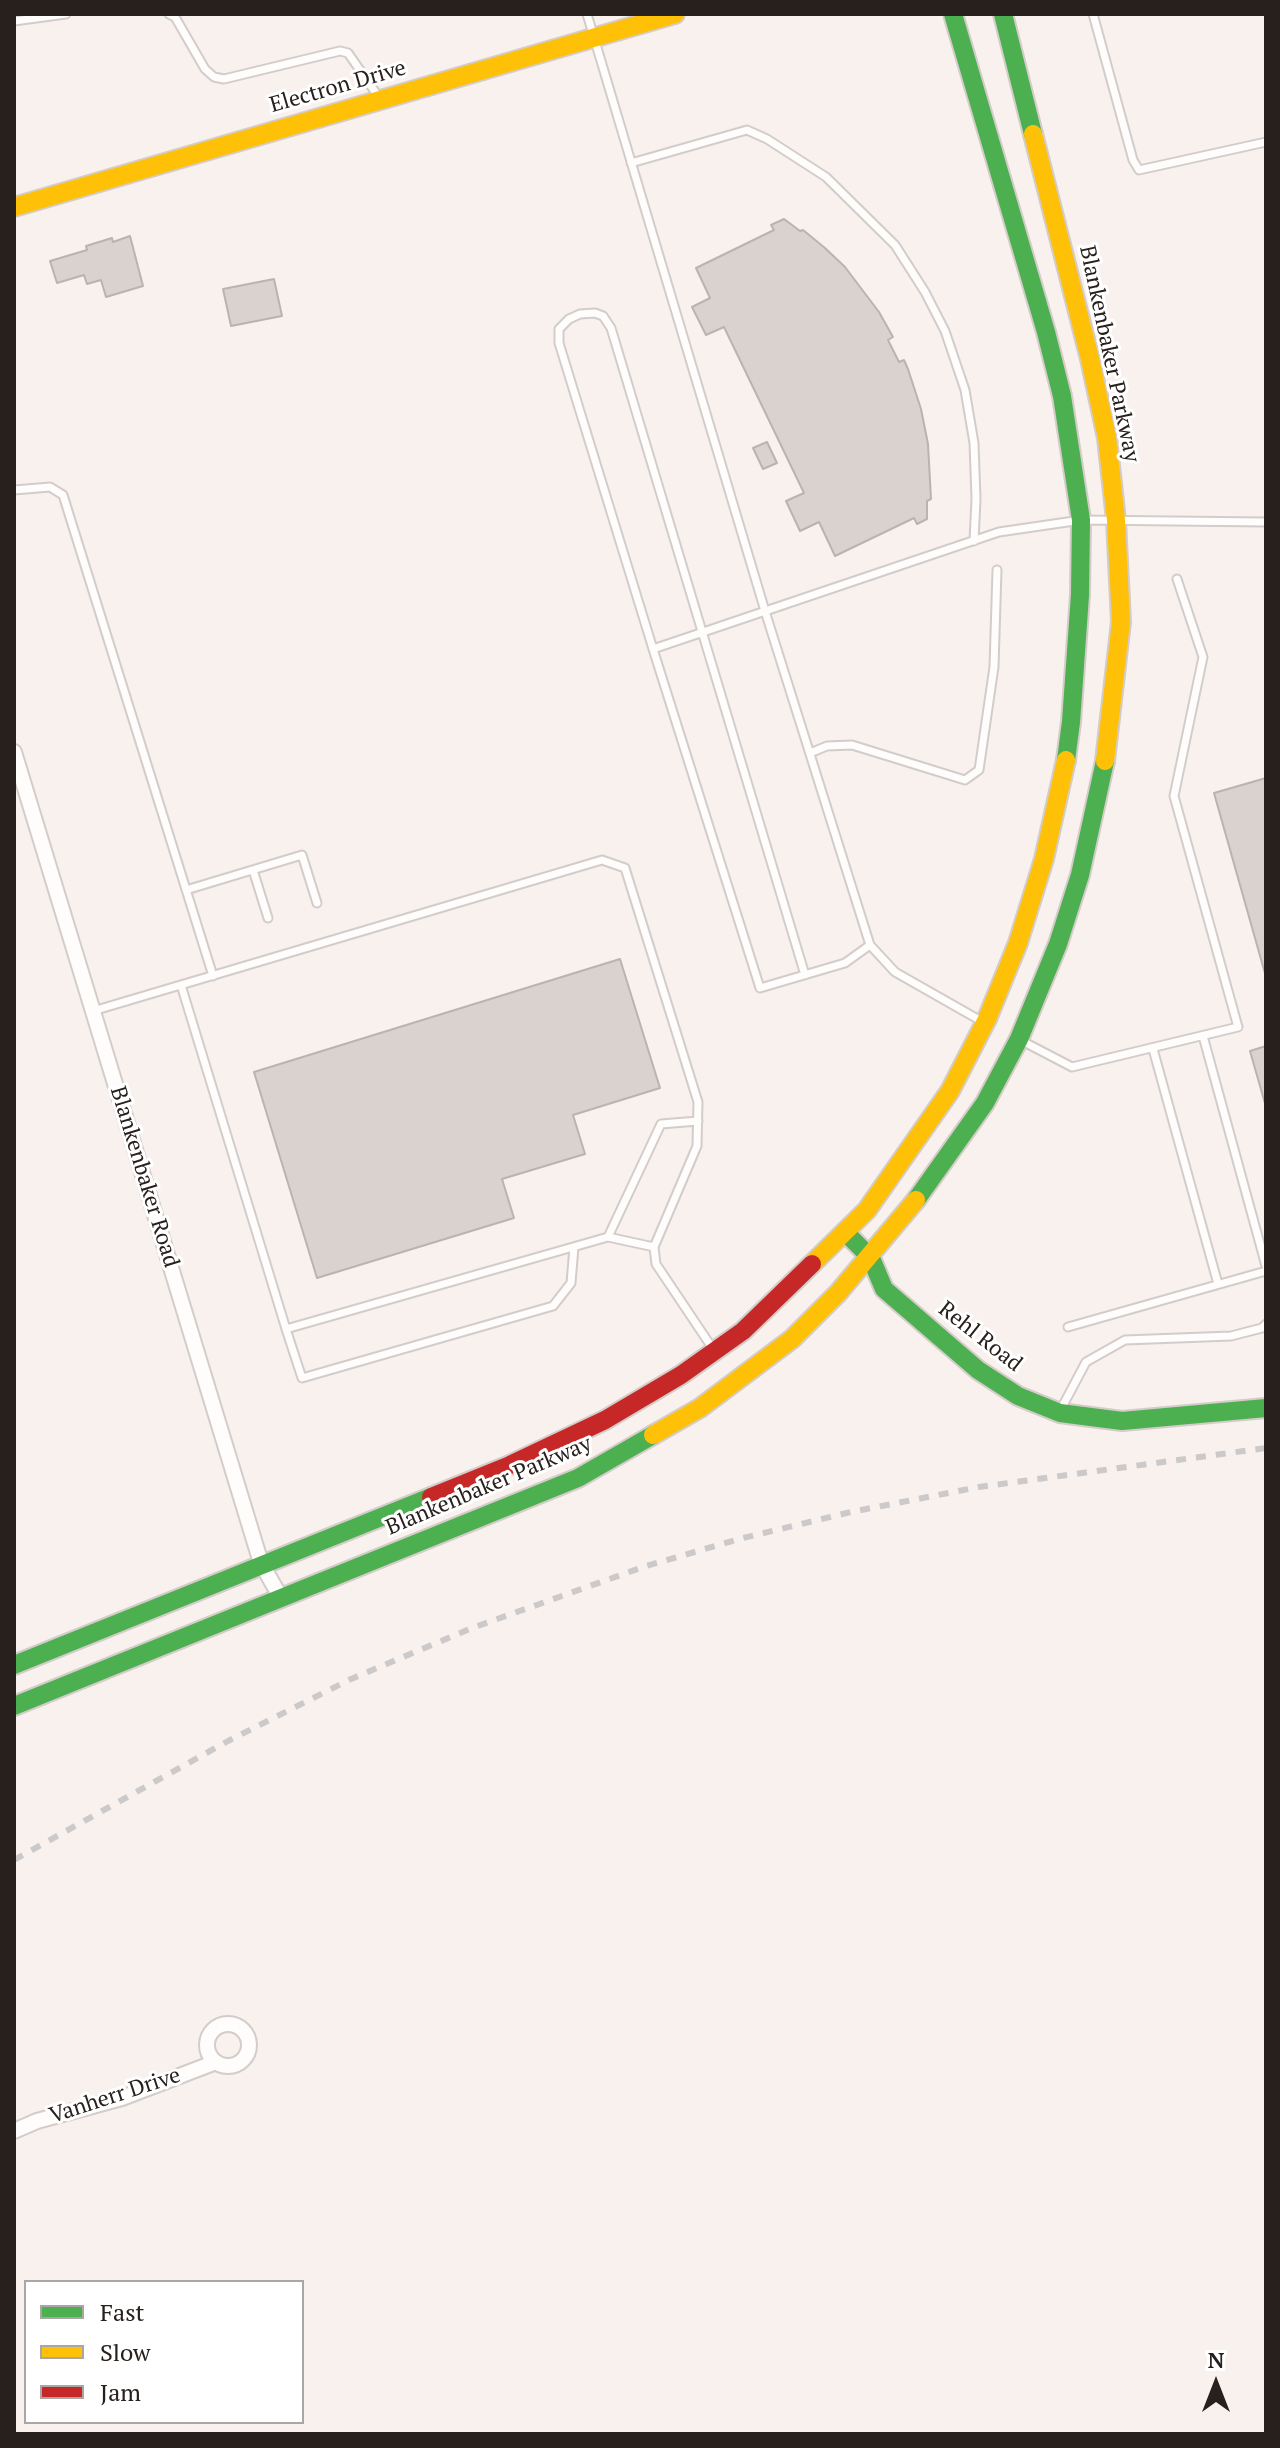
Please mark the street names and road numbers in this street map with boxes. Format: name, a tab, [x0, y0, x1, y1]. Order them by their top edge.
street label: Electron Drive	[267, 55, 409, 119]
street label: Blankenbaker Parkway	[1073, 243, 1145, 465]
street label: Blankenbaker Road	[104, 1083, 184, 1271]
street label: Rehl Road	[933, 1296, 1027, 1378]
street label: Blankenbaker Parkway	[382, 1431, 596, 1541]
street label: Vanherr Drive	[46, 2062, 184, 2130]

